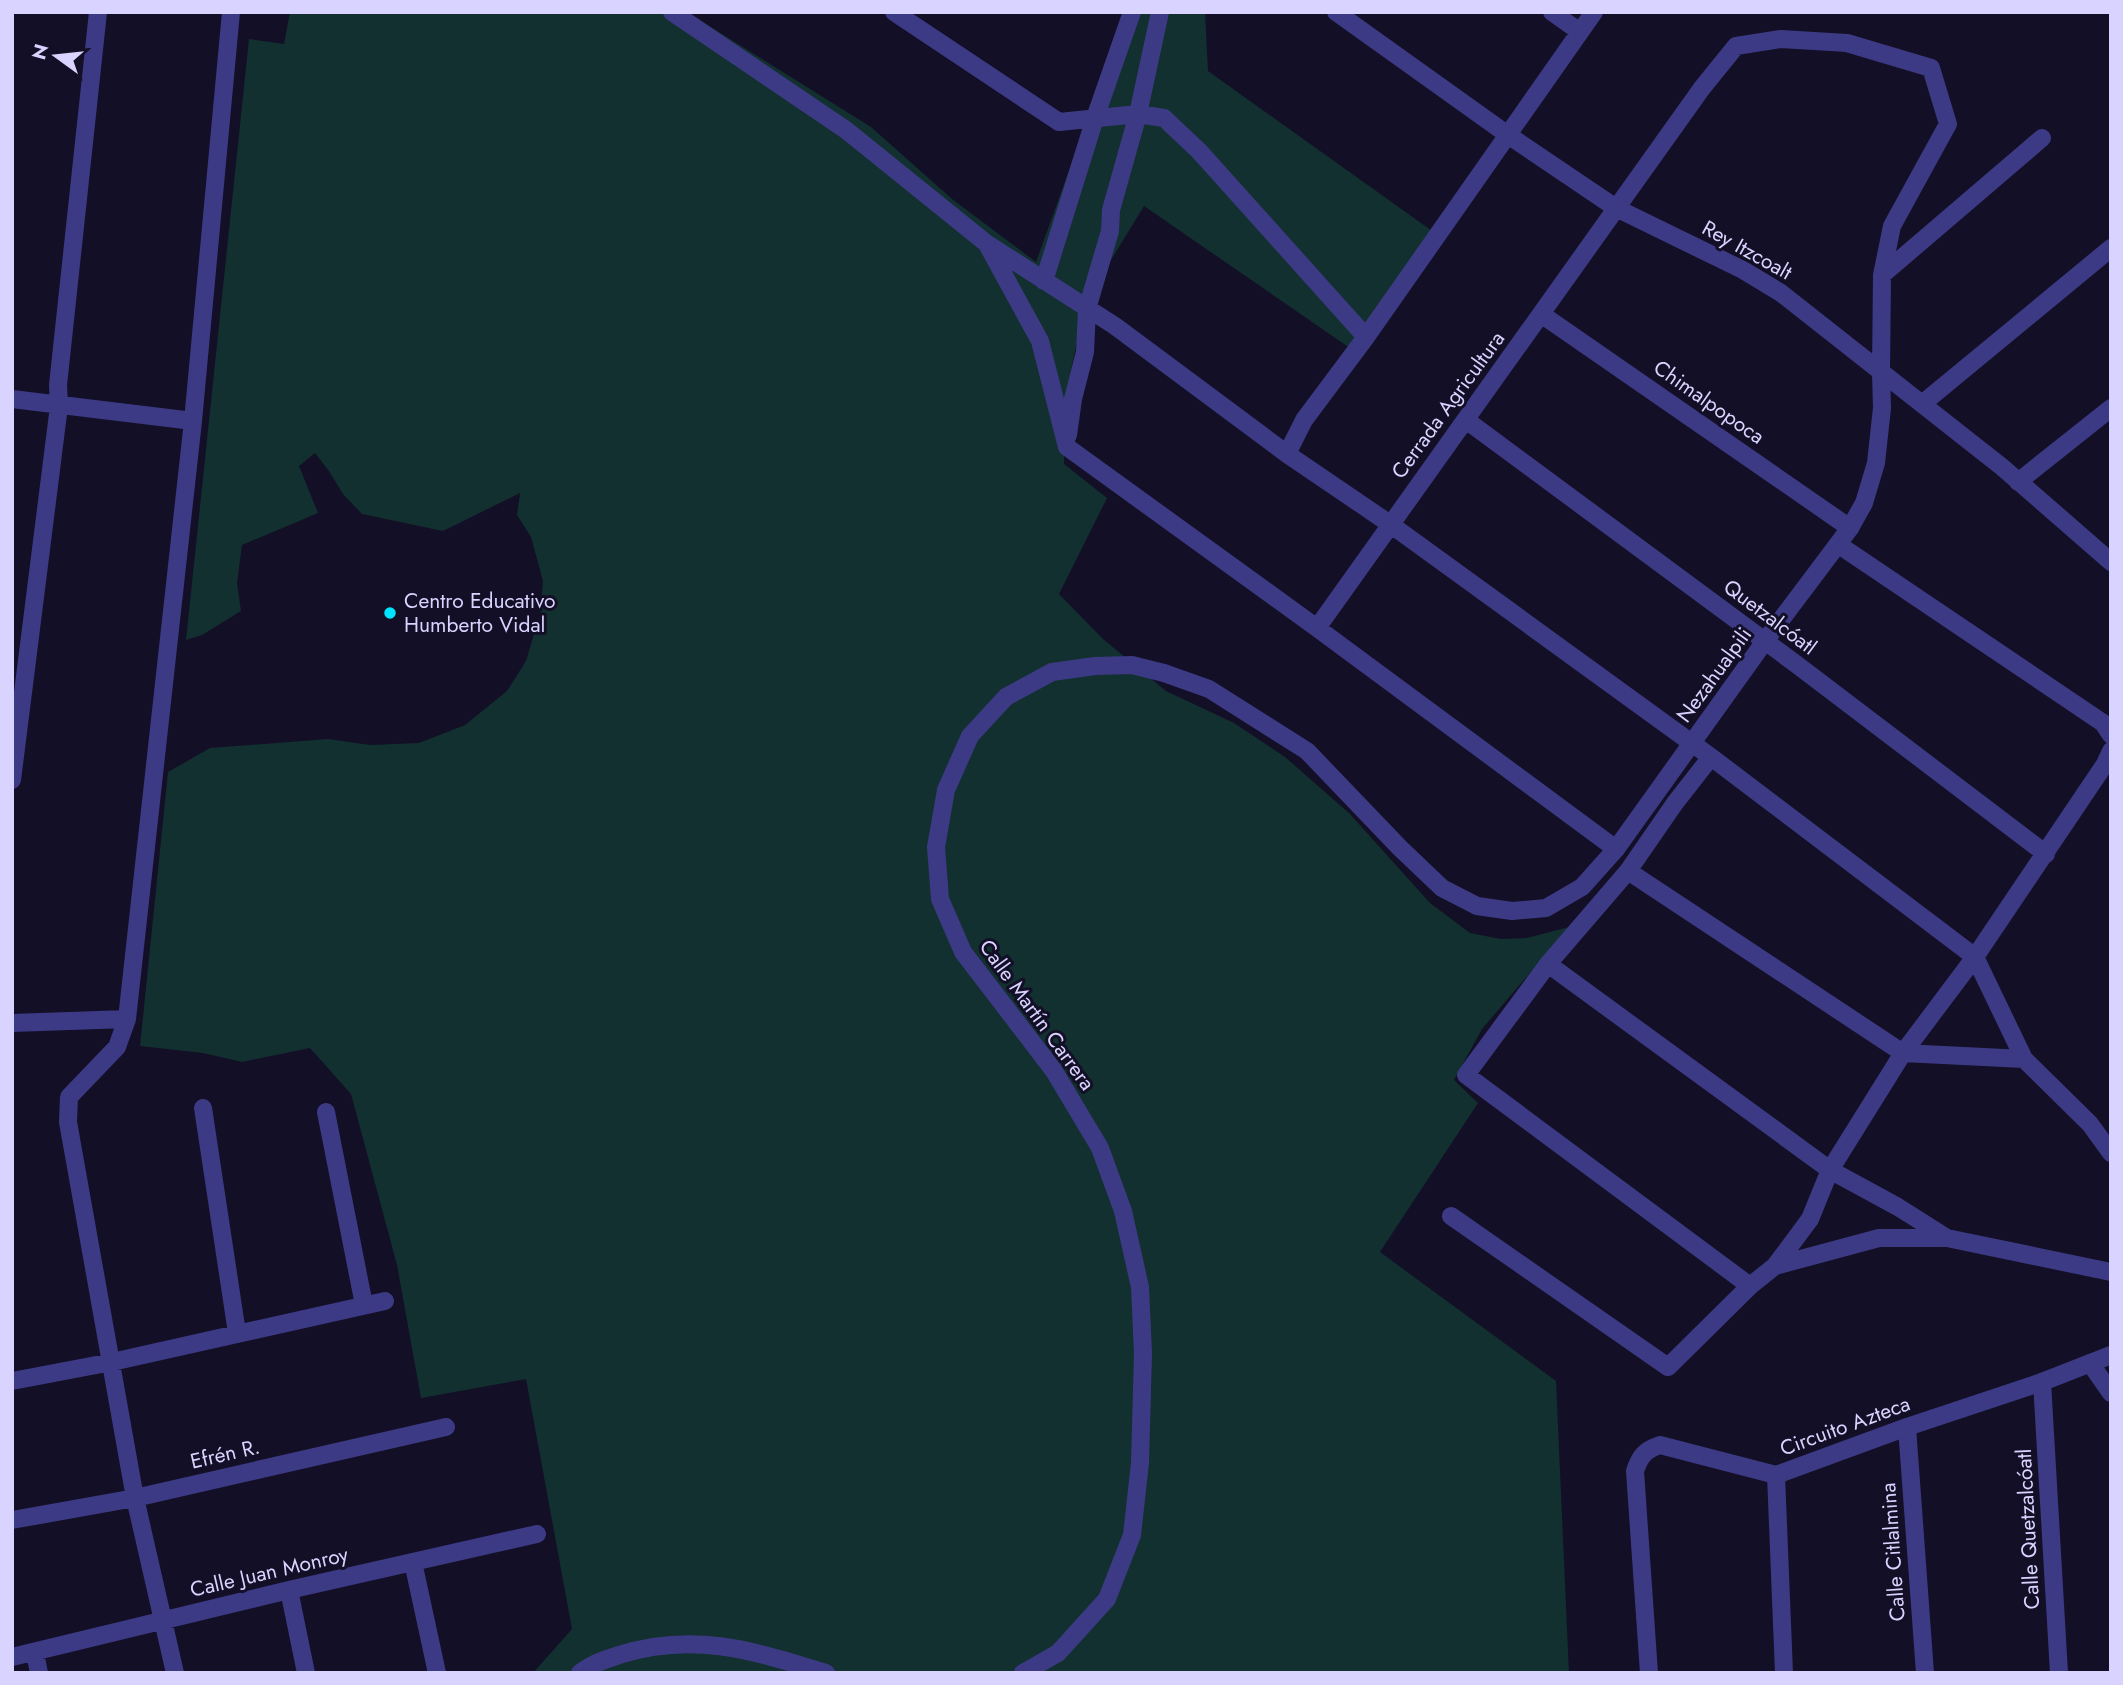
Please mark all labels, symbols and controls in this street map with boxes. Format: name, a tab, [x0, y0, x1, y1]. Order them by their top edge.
north arrow	[21, 21, 91, 91]
text: N	[25, 41, 55, 63]
street label: Rey Itzcoalt	[1697, 213, 1797, 287]
street label: Cerrada Agricultura	[1384, 325, 1512, 485]
street label: Chimalpopoca	[1647, 353, 1771, 451]
street label: Quetzalcóatl	[1717, 572, 1823, 662]
place label: Centro Educativo Humberto Vidal	[404, 586, 556, 640]
marker: Centro Educativo Humberto Vidal	[382, 605, 398, 621]
street label: Nezahualpili	[1669, 621, 1759, 729]
street label: Calle Martín Carrera	[972, 933, 1102, 1097]
street label: Circuito Azteca	[1776, 1389, 1914, 1463]
street label: Efrén R.	[187, 1431, 263, 1477]
street label: Calle Quetzalcóatl	[2009, 1448, 2047, 1610]
street label: Calle Citlalmina	[1873, 1482, 1913, 1622]
street label: Calle Juan Monroy	[187, 1539, 352, 1605]

